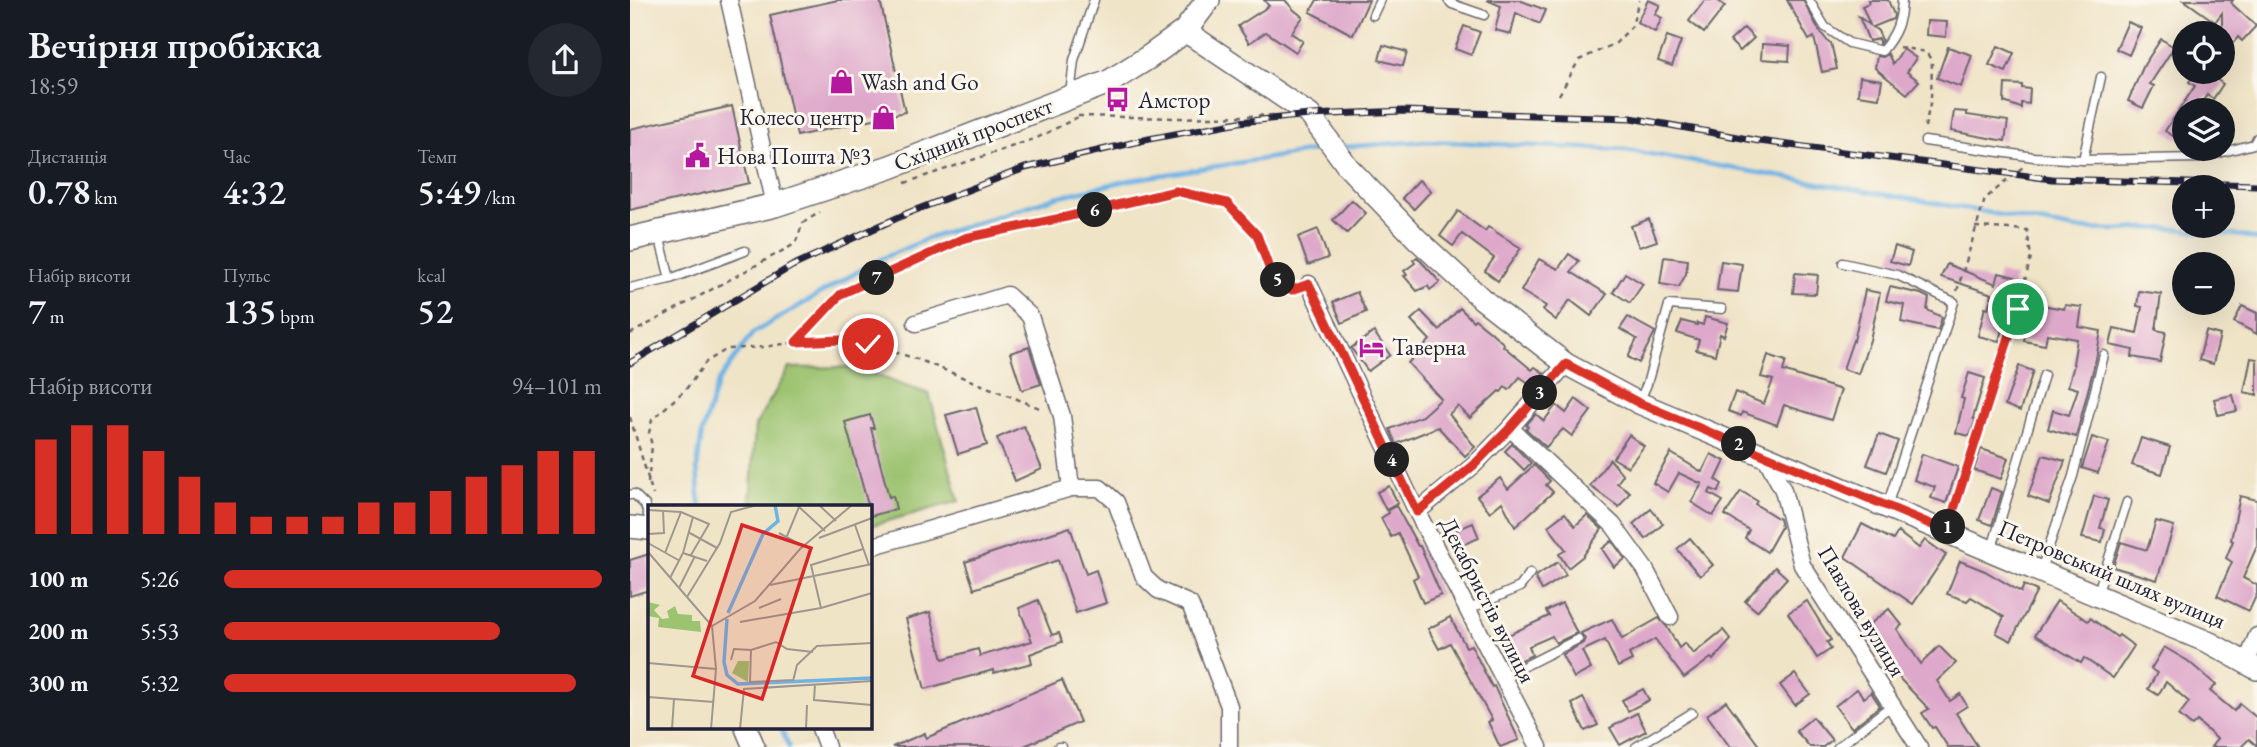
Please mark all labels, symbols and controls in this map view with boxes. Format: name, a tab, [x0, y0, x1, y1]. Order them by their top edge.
text: Вечірня пробіжка	[28, 20, 321, 69]
map controls	[2172, 21, 2235, 315]
button: locate	[2172, 21, 2235, 84]
button: share	[528, 23, 602, 97]
place label: Wash and Go	[861, 67, 979, 97]
shop icon: Wash and Go	[827, 68, 855, 96]
text: 18:59	[28, 71, 78, 101]
place label: Амстор	[1137, 85, 1210, 115]
bus stop icon: Амстор	[1104, 86, 1132, 114]
street label: Східний проспект	[889, 90, 1057, 178]
button: layers	[2172, 98, 2235, 161]
place label: Колесо центр	[740, 102, 864, 132]
shop icon: Колесо центр	[870, 103, 898, 131]
place label: Нова Пошта №3	[717, 141, 871, 171]
public building icon: Нова Пошта №3	[683, 142, 711, 170]
text: Дистанція	[28, 144, 107, 169]
text: Час	[223, 144, 251, 169]
text: Темп	[417, 144, 457, 169]
text: 0.78	[28, 169, 90, 214]
text: 4:32	[223, 169, 286, 214]
text: 5:49	[417, 169, 481, 214]
button: +	[2172, 175, 2235, 238]
text: km	[90, 185, 118, 210]
text: /km	[481, 185, 516, 210]
pin: 6	[1078, 192, 1112, 228]
text: 6	[1089, 197, 1100, 222]
button: −	[2172, 252, 2235, 315]
pin: 7	[860, 260, 894, 296]
pin: 5	[1260, 262, 1296, 298]
text: Набір висоти	[28, 263, 131, 288]
text: Пульс	[223, 263, 271, 288]
text: kcal	[417, 263, 446, 288]
text: 7	[871, 265, 882, 290]
text: 5	[1272, 267, 1283, 292]
pin	[1988, 279, 2048, 339]
text: 7	[28, 288, 46, 333]
text: 135	[223, 288, 277, 333]
text: 52	[417, 288, 453, 333]
icon: arrive	[1999, 290, 2037, 328]
text: m	[46, 304, 65, 329]
text: bpm	[277, 304, 315, 329]
pin	[838, 314, 898, 374]
icon: check	[849, 325, 887, 363]
place label: Таверна	[1392, 332, 1467, 362]
hotel icon: Таверна	[1358, 333, 1386, 361]
text: Набір висоти	[28, 371, 152, 401]
text: 94–101 m	[512, 371, 602, 401]
pin: 3	[1522, 376, 1558, 410]
text: 3	[1534, 380, 1545, 405]
pin: 2	[1722, 426, 1756, 462]
text: 2	[1733, 431, 1744, 456]
pin: 4	[1374, 442, 1410, 477]
text: 4	[1386, 447, 1397, 472]
inset map	[648, 505, 872, 730]
pin: 1	[1930, 510, 1966, 544]
street label: Декабристів вулиця	[1433, 512, 1543, 688]
street label: Петровський шлях вулиця	[1994, 512, 2230, 636]
text: 1	[1942, 514, 1953, 539]
street label: Павлова вулиця	[1811, 540, 1913, 682]
text: 100 m	[28, 564, 89, 594]
text: 5:26	[140, 564, 179, 594]
text: 200 m	[28, 616, 89, 646]
text: 5:53	[140, 616, 179, 646]
text: 300 m	[28, 668, 89, 698]
text: 5:32	[140, 668, 179, 698]

